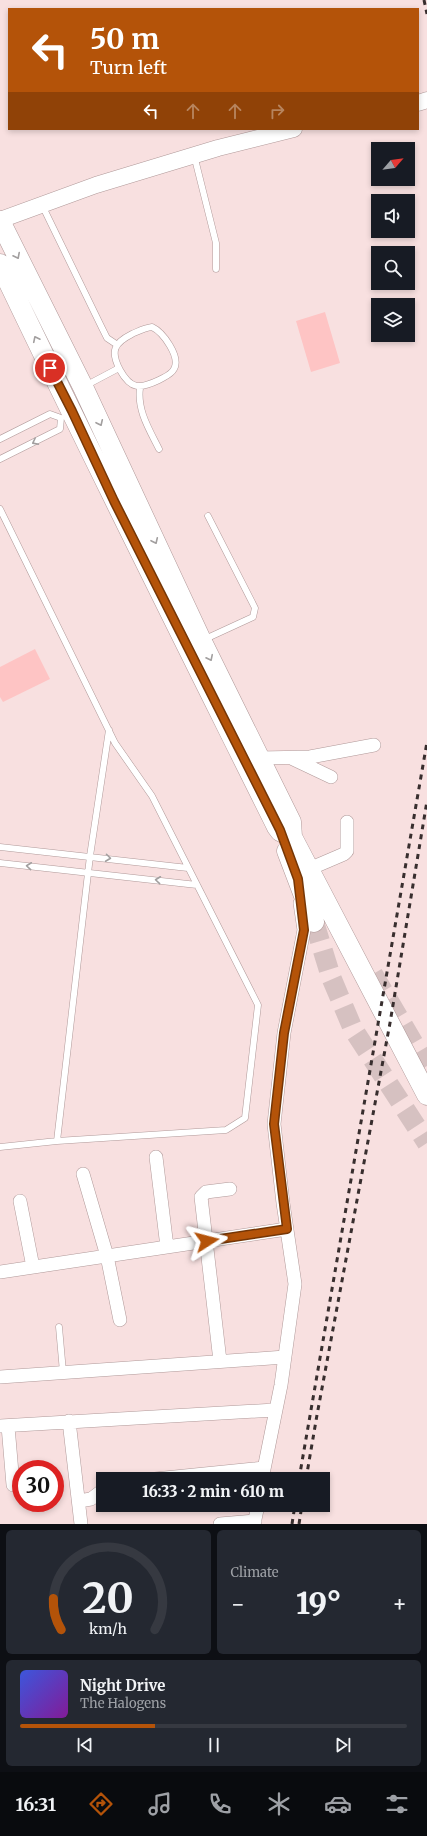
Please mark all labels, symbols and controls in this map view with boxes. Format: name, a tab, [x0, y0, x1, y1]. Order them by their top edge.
text: 50 m	[90, 21, 159, 57]
icon: left	[24, 24, 76, 76]
text: Turn left	[90, 56, 167, 79]
icon: left	[140, 100, 162, 122]
icon: ahead	[182, 100, 204, 122]
icon: ahead	[224, 100, 246, 122]
icon: right	[266, 100, 288, 122]
north arrow	[371, 142, 415, 186]
map controls	[371, 142, 415, 342]
button: sound	[371, 194, 415, 238]
button: search	[371, 246, 415, 290]
one-way arrow	[13, 252, 20, 259]
button: layers	[371, 298, 415, 342]
one-way arrow	[33, 336, 41, 344]
pin	[33, 351, 67, 385]
icon: arrive	[39, 357, 61, 379]
one-way arrow	[95, 419, 103, 426]
one-way arrow	[32, 437, 39, 445]
one-way arrow	[150, 536, 158, 544]
one-way arrow	[205, 654, 213, 662]
one-way arrow	[105, 854, 111, 863]
one-way arrow	[26, 862, 32, 871]
one-way arrow	[155, 876, 161, 885]
position arrow	[186, 1220, 228, 1262]
speed limit sign: 30	[12, 1460, 64, 1512]
text: 16:33 · 2 min · 610 m	[142, 1482, 284, 1501]
text: Climate	[231, 1564, 279, 1581]
text: 20	[83, 1572, 134, 1624]
text: 19°	[296, 1584, 341, 1622]
text: −	[231, 1590, 245, 1618]
text: +	[392, 1590, 407, 1618]
text: km/h	[89, 1620, 128, 1638]
text: Night Drive	[80, 1676, 165, 1695]
text: The Halogens	[80, 1695, 166, 1712]
icon: previous	[74, 1734, 96, 1756]
icon: pause	[203, 1734, 225, 1756]
icon: next	[332, 1734, 354, 1756]
icon: directions	[87, 1790, 115, 1818]
icon: music	[146, 1790, 174, 1818]
icon: phone	[206, 1790, 234, 1818]
icon: climate	[265, 1790, 293, 1818]
icon: car	[324, 1790, 352, 1818]
icon: filters	[383, 1790, 411, 1818]
text: 16:31	[16, 1793, 56, 1816]

